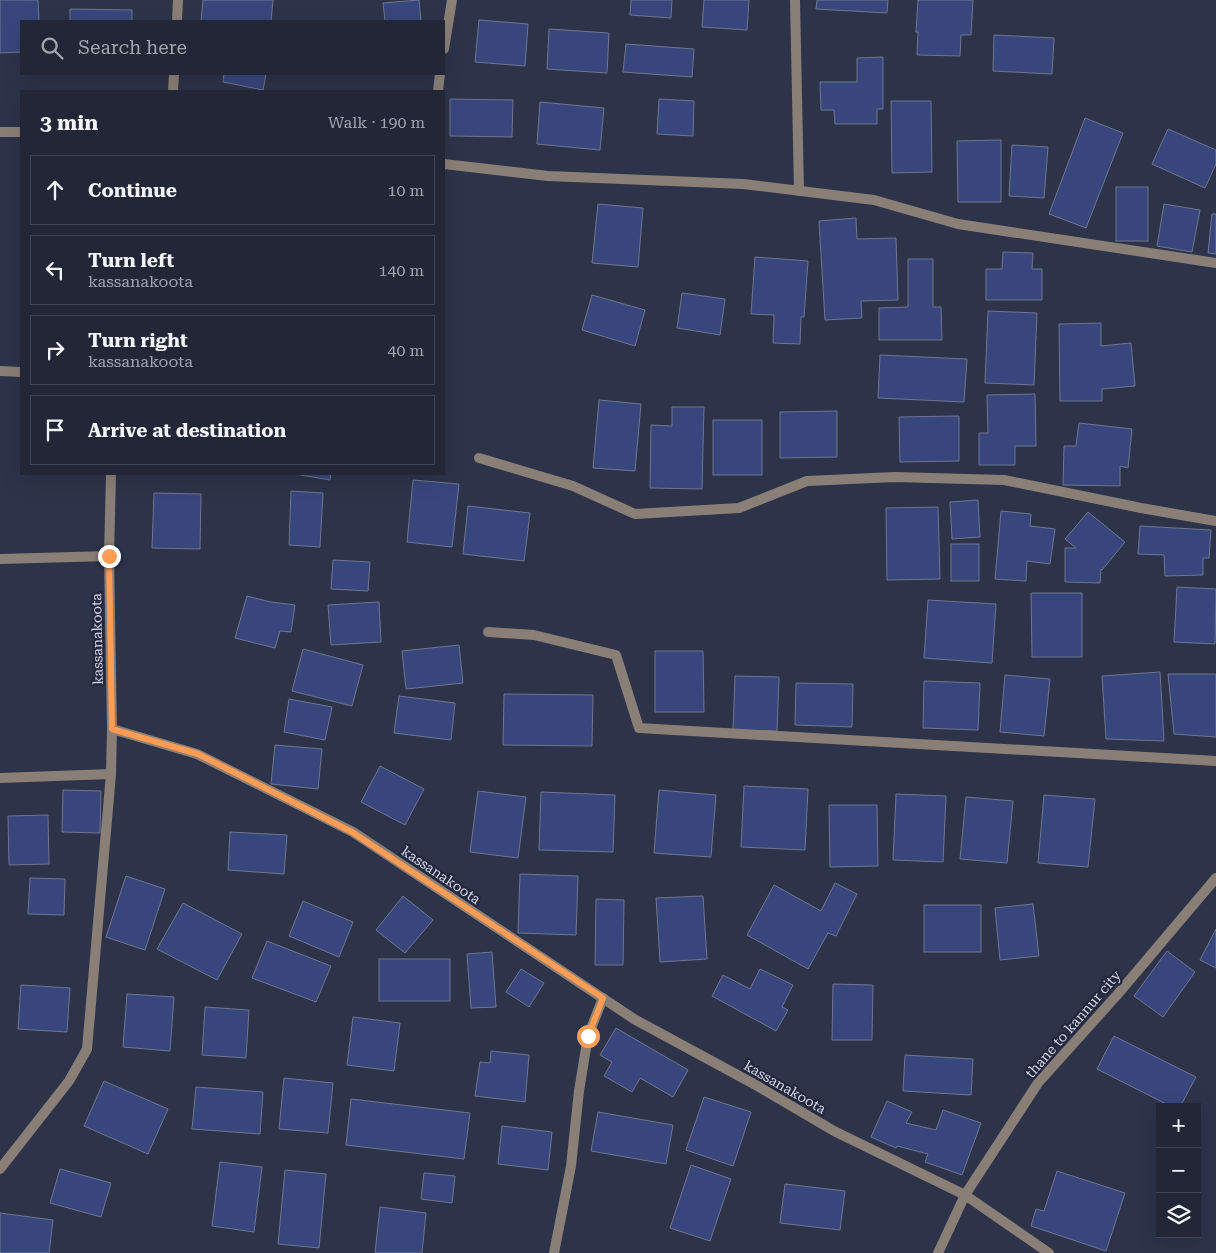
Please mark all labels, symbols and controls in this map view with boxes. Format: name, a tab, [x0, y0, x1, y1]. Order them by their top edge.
search box	[20, 20, 445, 75]
icon: search	[38, 34, 66, 62]
text: Search here	[78, 36, 187, 59]
text: 3 min	[40, 111, 98, 135]
text: Walk · 190 m	[328, 113, 425, 132]
icon: ahead	[41, 176, 69, 204]
text: Continue	[88, 179, 177, 202]
text: 10 m	[387, 181, 424, 200]
text: Turn left	[88, 249, 174, 272]
icon: left	[41, 256, 69, 284]
text: 140 m	[378, 261, 424, 280]
text: kassanakoota	[88, 272, 193, 291]
text: Turn right	[88, 329, 188, 352]
icon: right	[41, 336, 69, 364]
text: 40 m	[387, 341, 424, 360]
text: kassanakoota	[88, 352, 193, 371]
icon: arrive	[41, 416, 69, 444]
text: Arrive at destination	[88, 419, 286, 442]
route end	[98, 545, 121, 568]
street label: kassanakoota	[88, 593, 106, 685]
street label: kassanakoota	[399, 843, 484, 908]
street label: thane to kannur city	[1022, 966, 1125, 1081]
route start	[577, 1025, 600, 1048]
street label: kassanakoota	[741, 1057, 829, 1117]
map controls	[1156, 1103, 1201, 1238]
button: +	[1156, 1103, 1201, 1148]
button: −	[1156, 1148, 1201, 1193]
button: layers	[1156, 1193, 1201, 1238]

